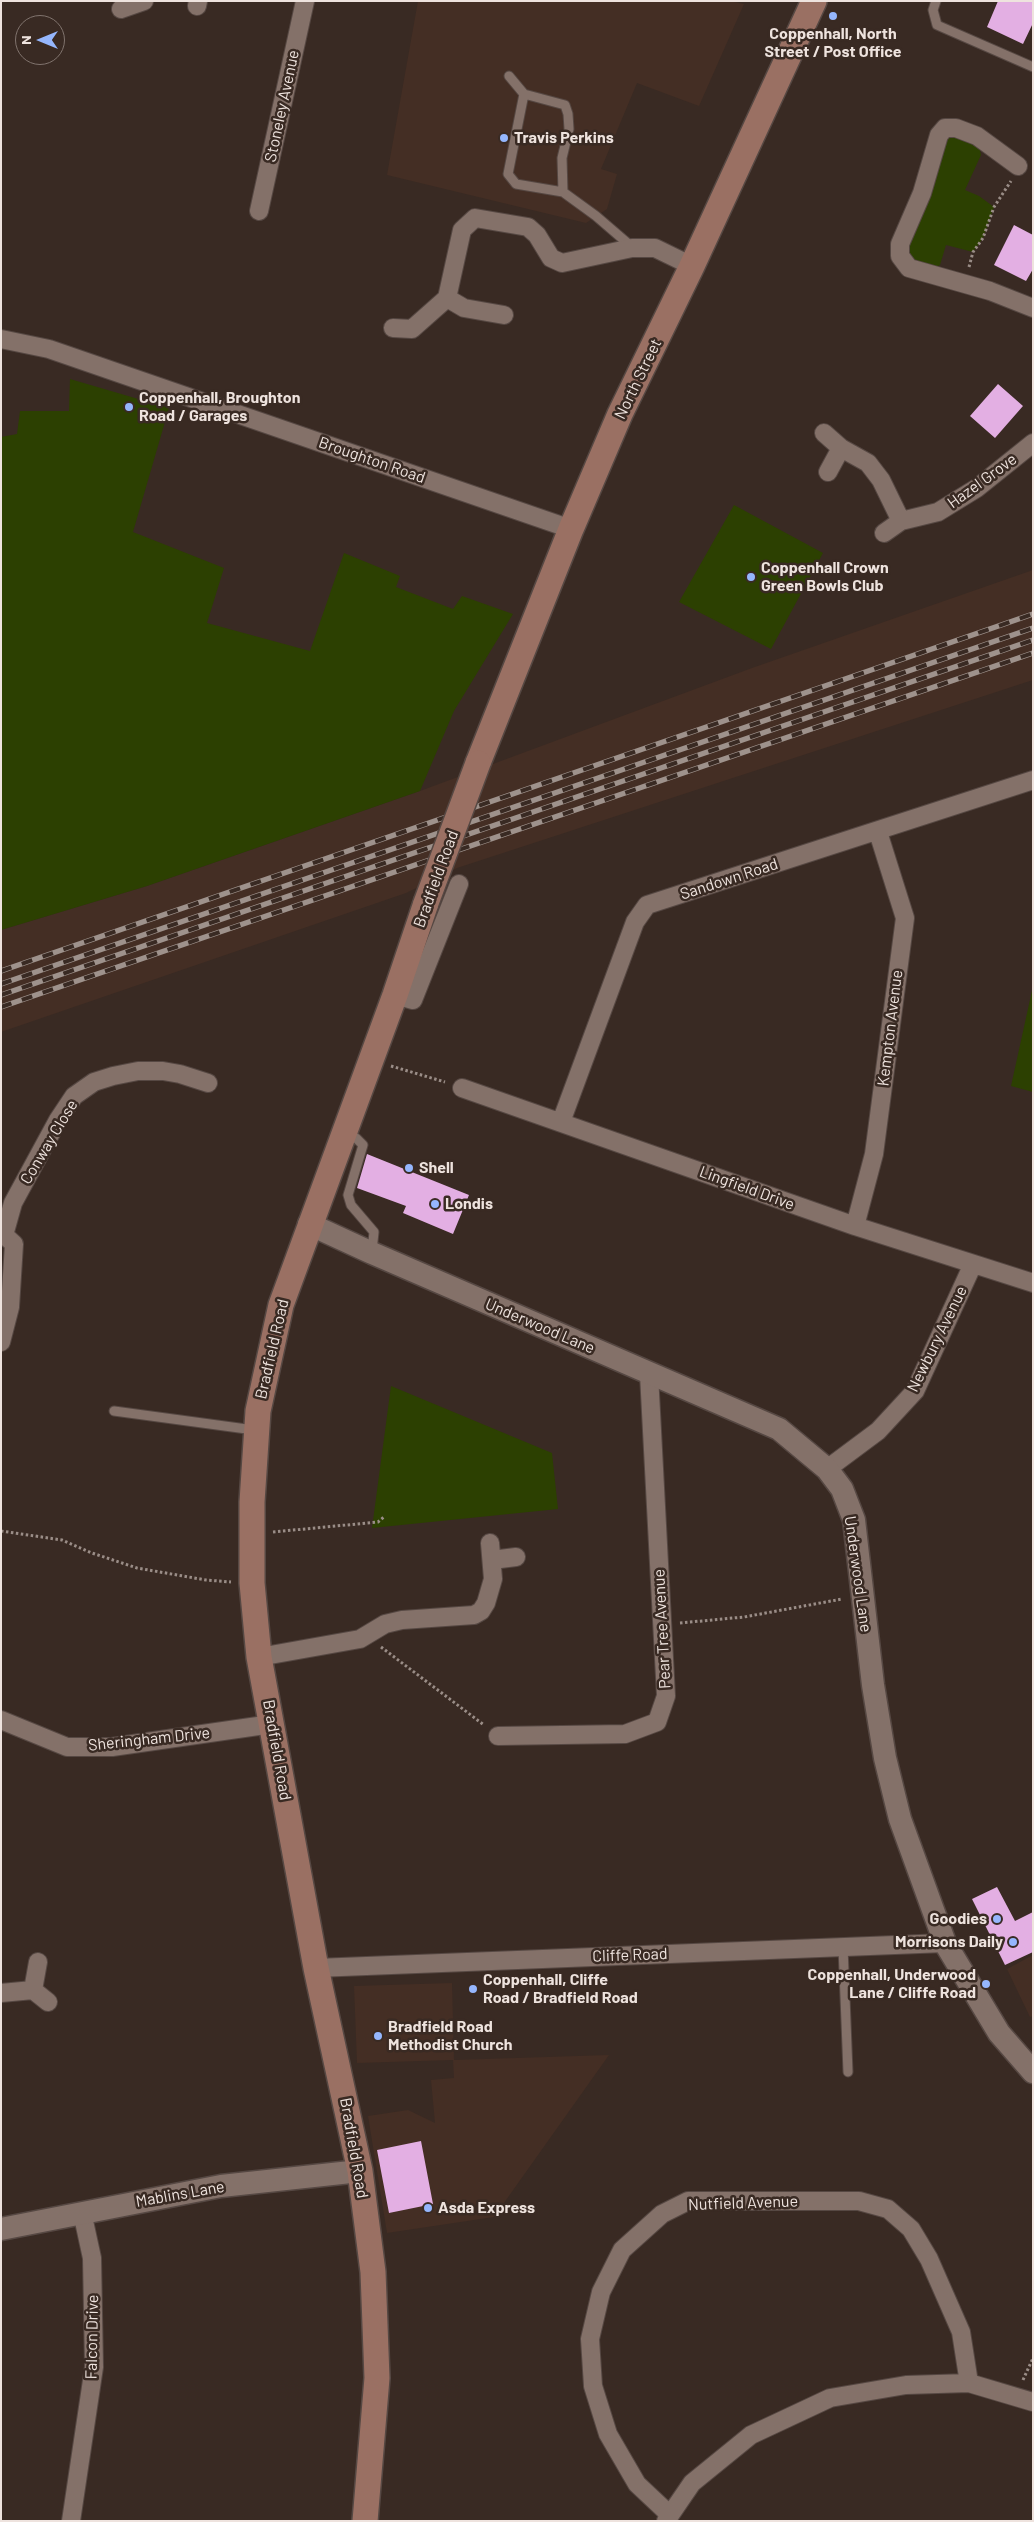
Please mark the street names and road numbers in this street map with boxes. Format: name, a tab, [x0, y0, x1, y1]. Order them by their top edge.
street label: Stoneley Avenue	[261, 48, 303, 164]
street label: North Street	[610, 336, 666, 422]
street label: Broughton Road	[316, 433, 428, 487]
street label: Hazel Grove	[944, 449, 1020, 513]
street label: Bradfield Road	[410, 828, 462, 930]
street label: Sandown Road	[678, 854, 780, 904]
street label: Kempton Avenue	[873, 969, 907, 1087]
street label: Conway Close	[16, 1096, 82, 1188]
street label: Lingfield Drive	[697, 1162, 797, 1214]
street label: Newbury Avenue	[903, 1283, 971, 1395]
street label: Underwood Lane	[482, 1294, 598, 1358]
street label: Bradfield Road	[251, 1297, 293, 1401]
street label: Underwood Lane	[840, 1515, 876, 1633]
street label: Pear Tree Avenue	[649, 1569, 675, 1689]
street label: Bradfield Road	[259, 1698, 295, 1802]
street label: Sheringham Drive	[87, 1723, 211, 1755]
street label: Cliffe Road	[592, 1944, 668, 1966]
street label: Bradfield Road	[336, 2096, 372, 2200]
street label: Mablins Lane	[134, 2177, 226, 2211]
street label: Nutfield Avenue	[688, 2191, 798, 2215]
street label: Falcon Drive	[82, 2294, 102, 2380]

